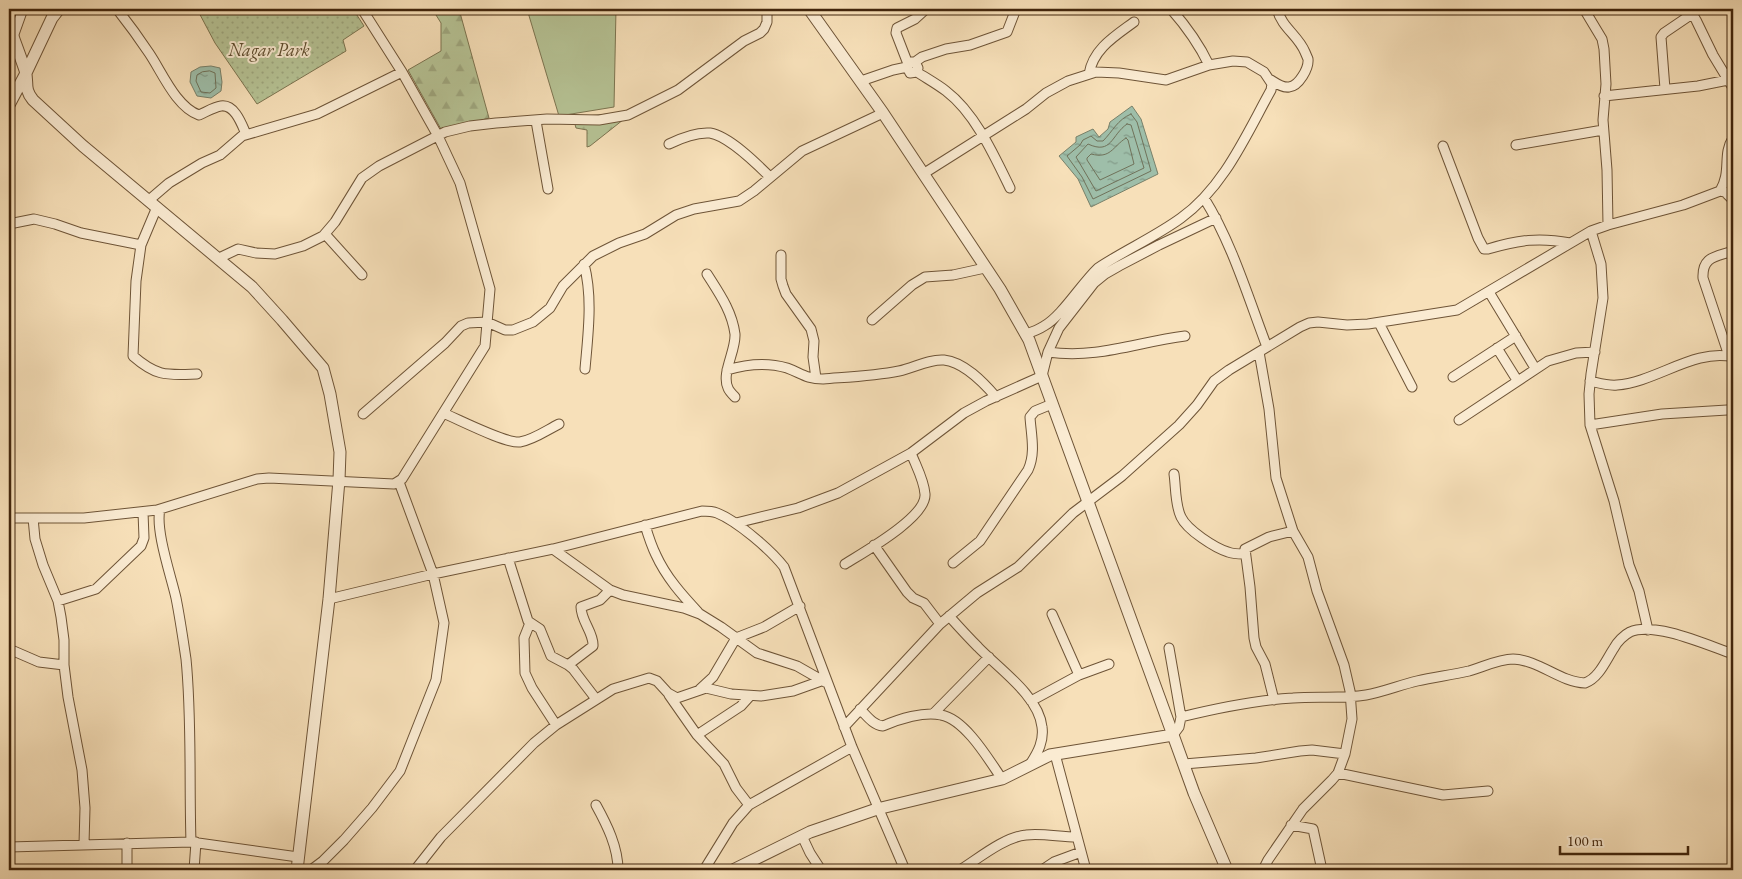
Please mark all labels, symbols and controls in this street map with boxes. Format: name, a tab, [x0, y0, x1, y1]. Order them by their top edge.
park label: Nagar Park	[227, 38, 310, 62]
scale bar	[1560, 824, 1687, 856]
text: 100 m	[1567, 831, 1604, 850]

